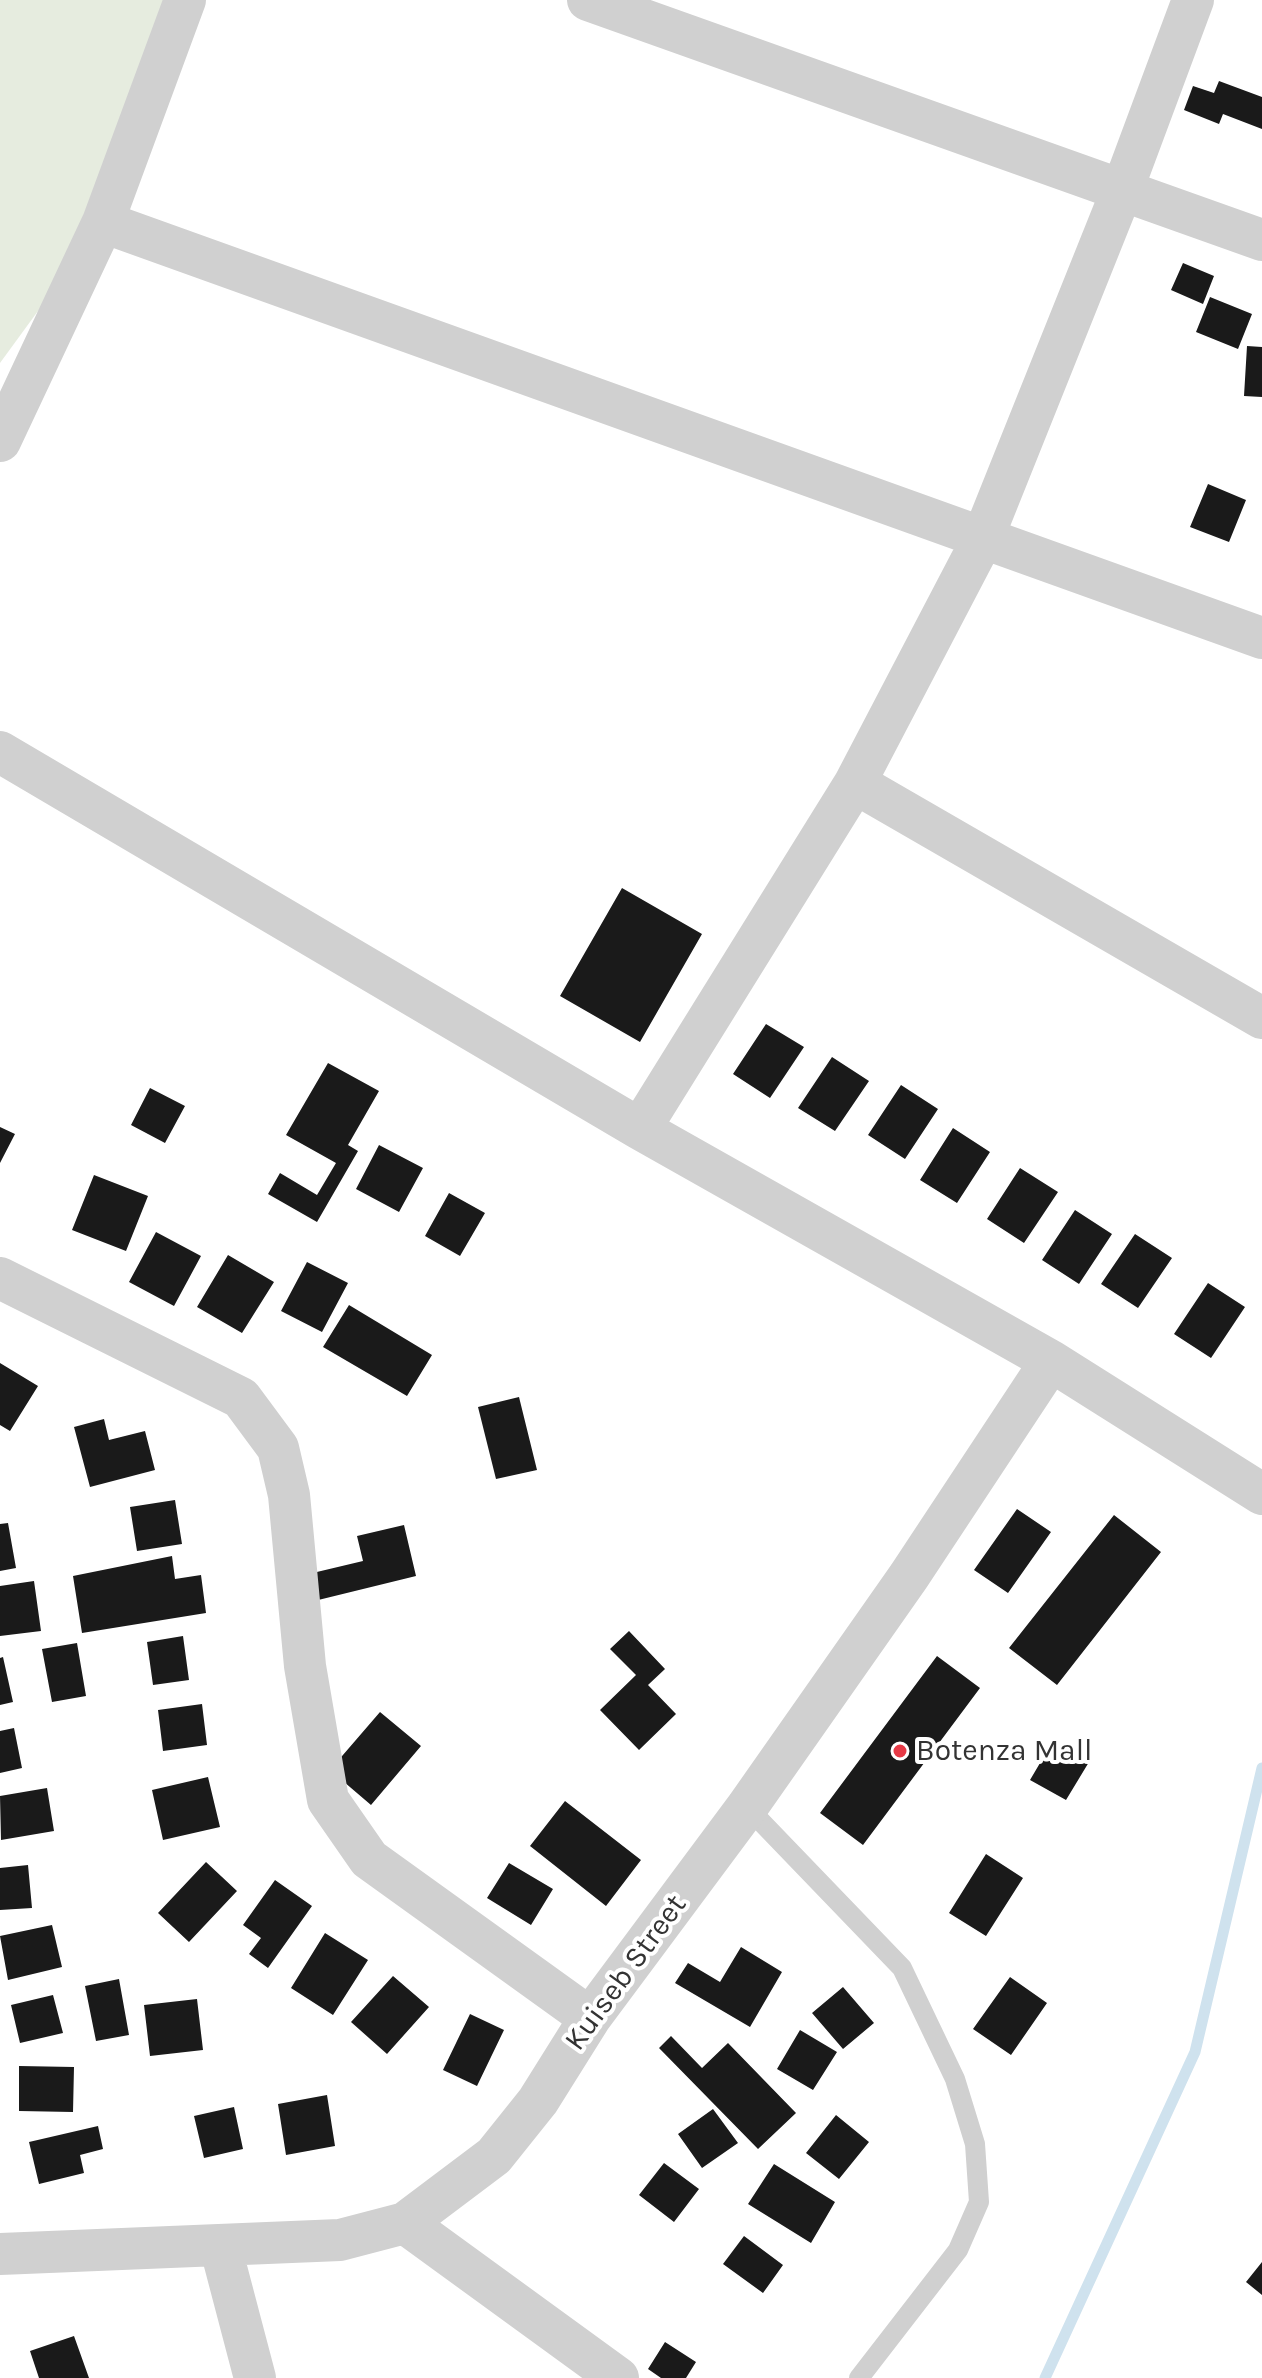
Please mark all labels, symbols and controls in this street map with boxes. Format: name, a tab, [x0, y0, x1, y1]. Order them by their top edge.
place label: Botenza Mall	[916, 1733, 1092, 1769]
marker: Botenza Mall	[891, 1742, 909, 1760]
street label: Kuiseb Street	[557, 1888, 695, 2058]

